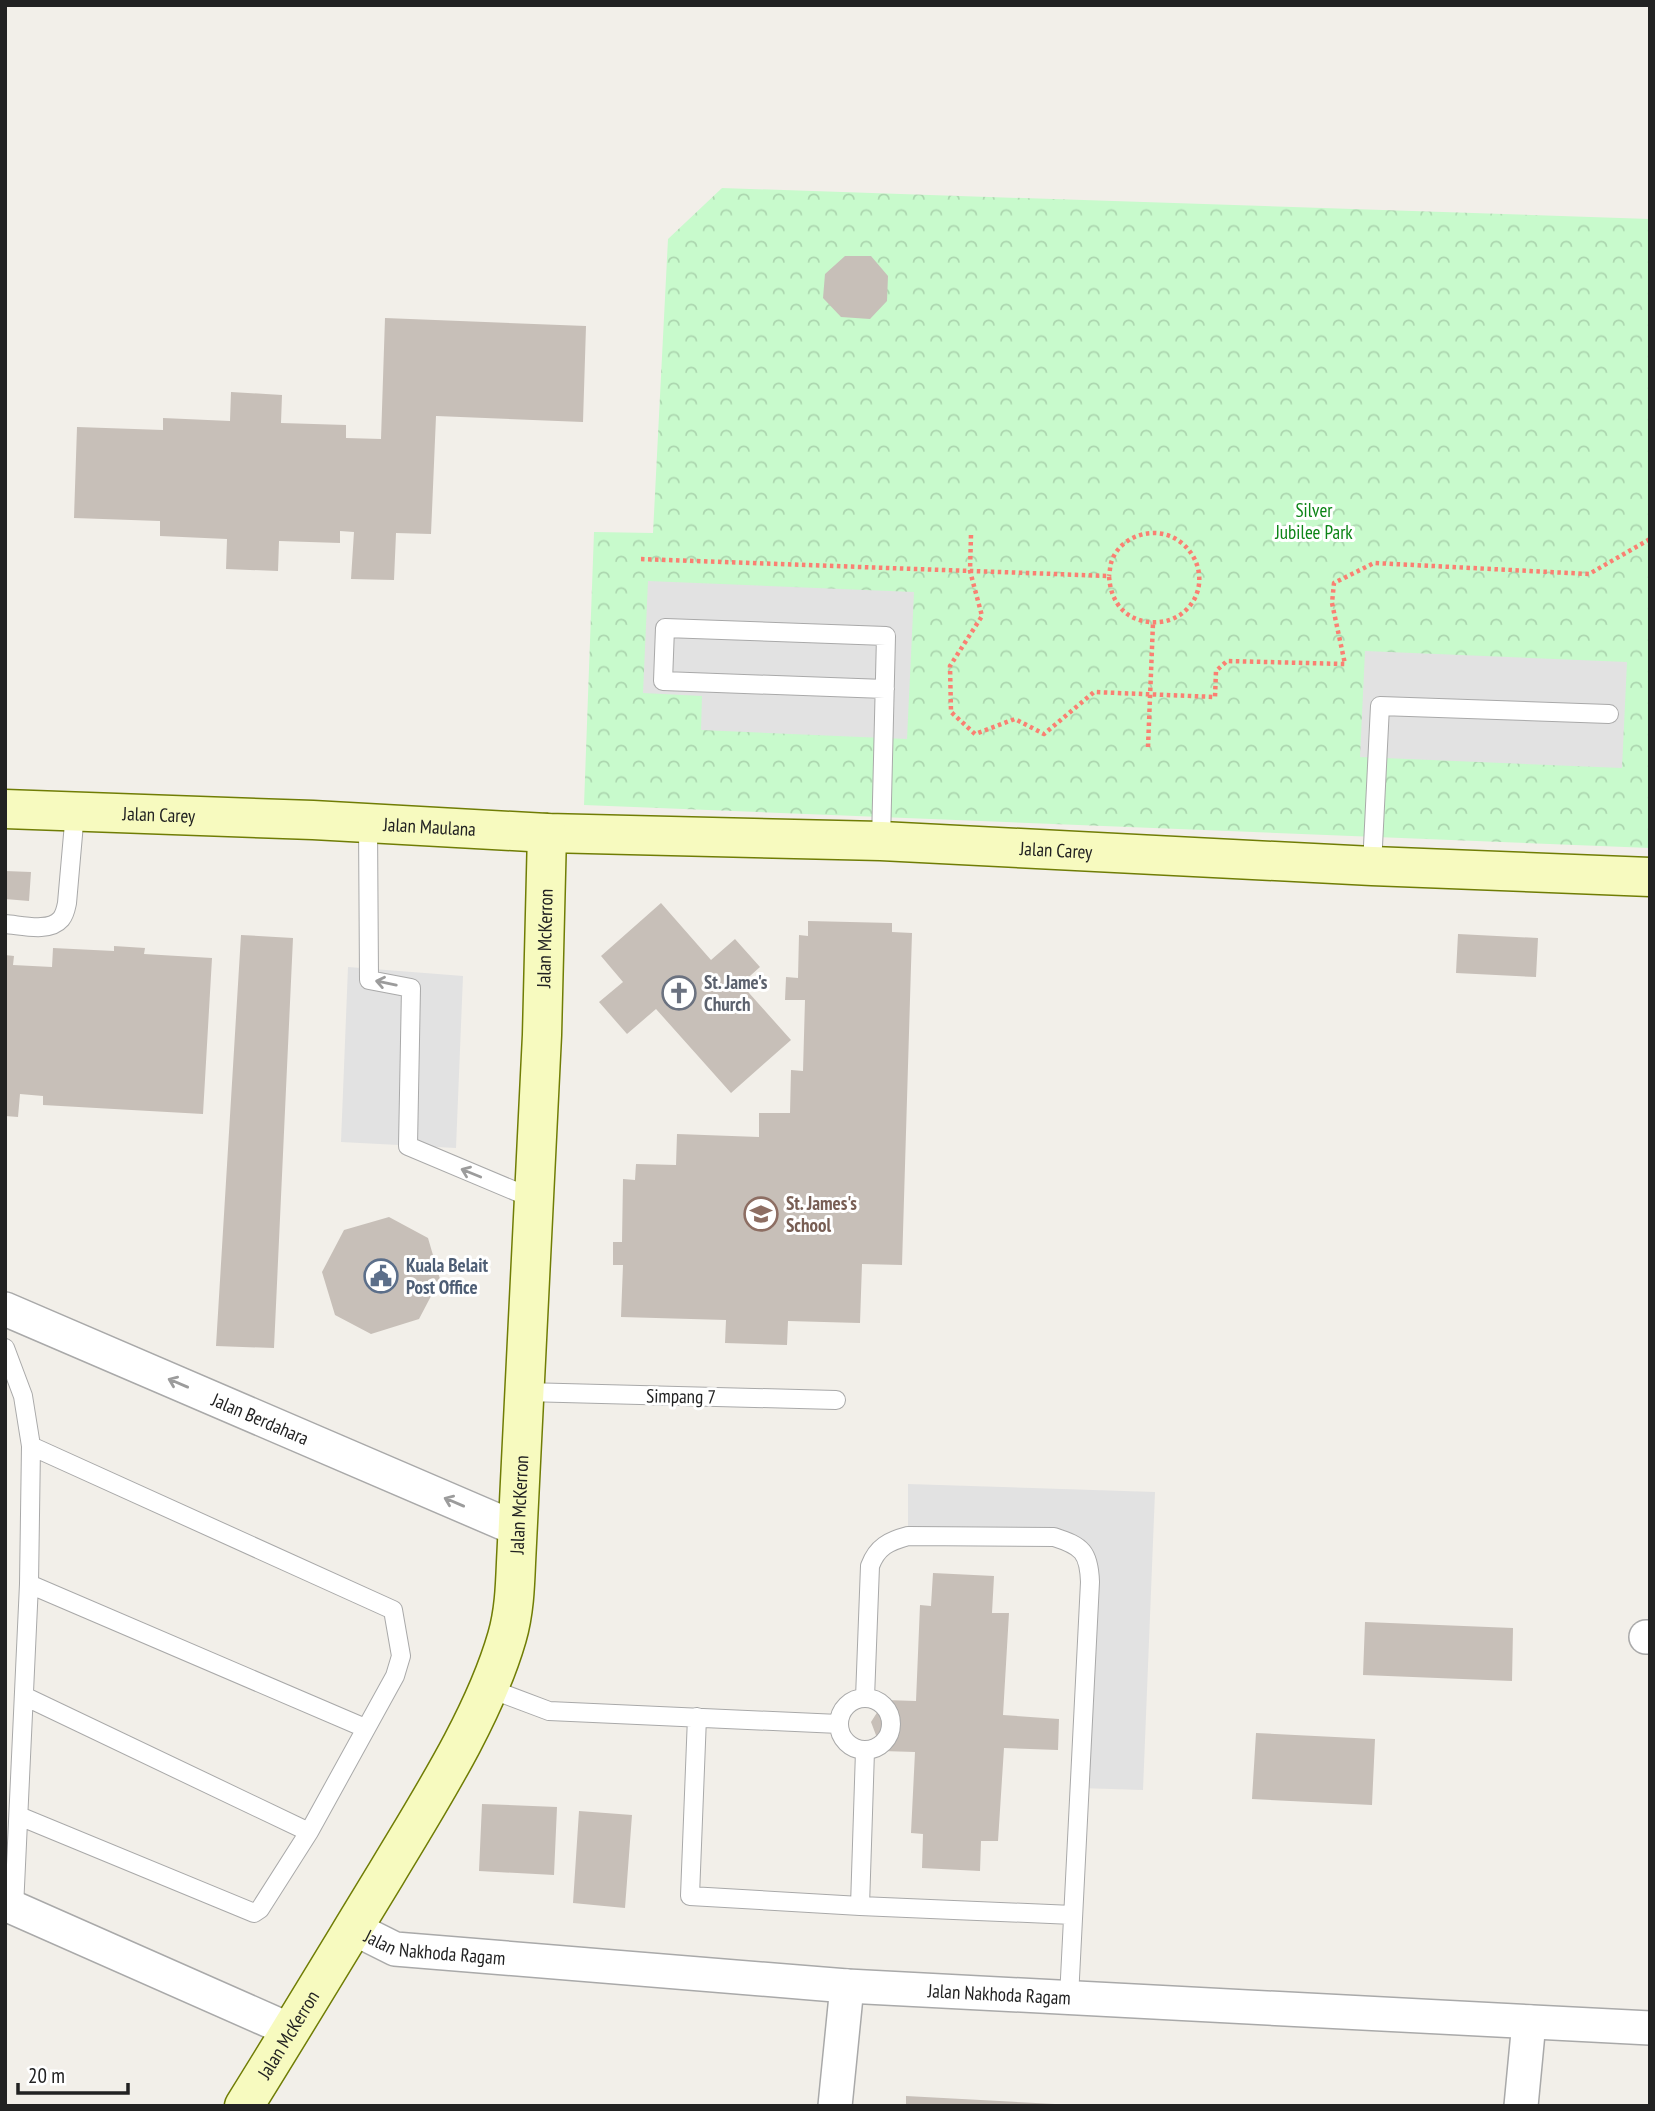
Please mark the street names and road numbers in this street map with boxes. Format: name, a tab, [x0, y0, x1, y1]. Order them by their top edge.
street label: Jalan Carey	[121, 801, 196, 828]
street label: Jalan Maulana	[382, 812, 477, 841]
street label: Jalan Carey	[1018, 836, 1094, 864]
street label: Jalan McKerron	[531, 888, 558, 989]
street label: Simpang 7	[646, 1383, 716, 1409]
street label: Jalan Berdahara	[207, 1387, 313, 1450]
street label: Jalan McKerron	[504, 1455, 533, 1556]
street label: Jalan Nakhoda Ragam	[360, 1923, 506, 1970]
street label: Jalan Nakhoda Ragam	[926, 1978, 1071, 2010]
street label: Jalan McKerron	[251, 1986, 324, 2084]

